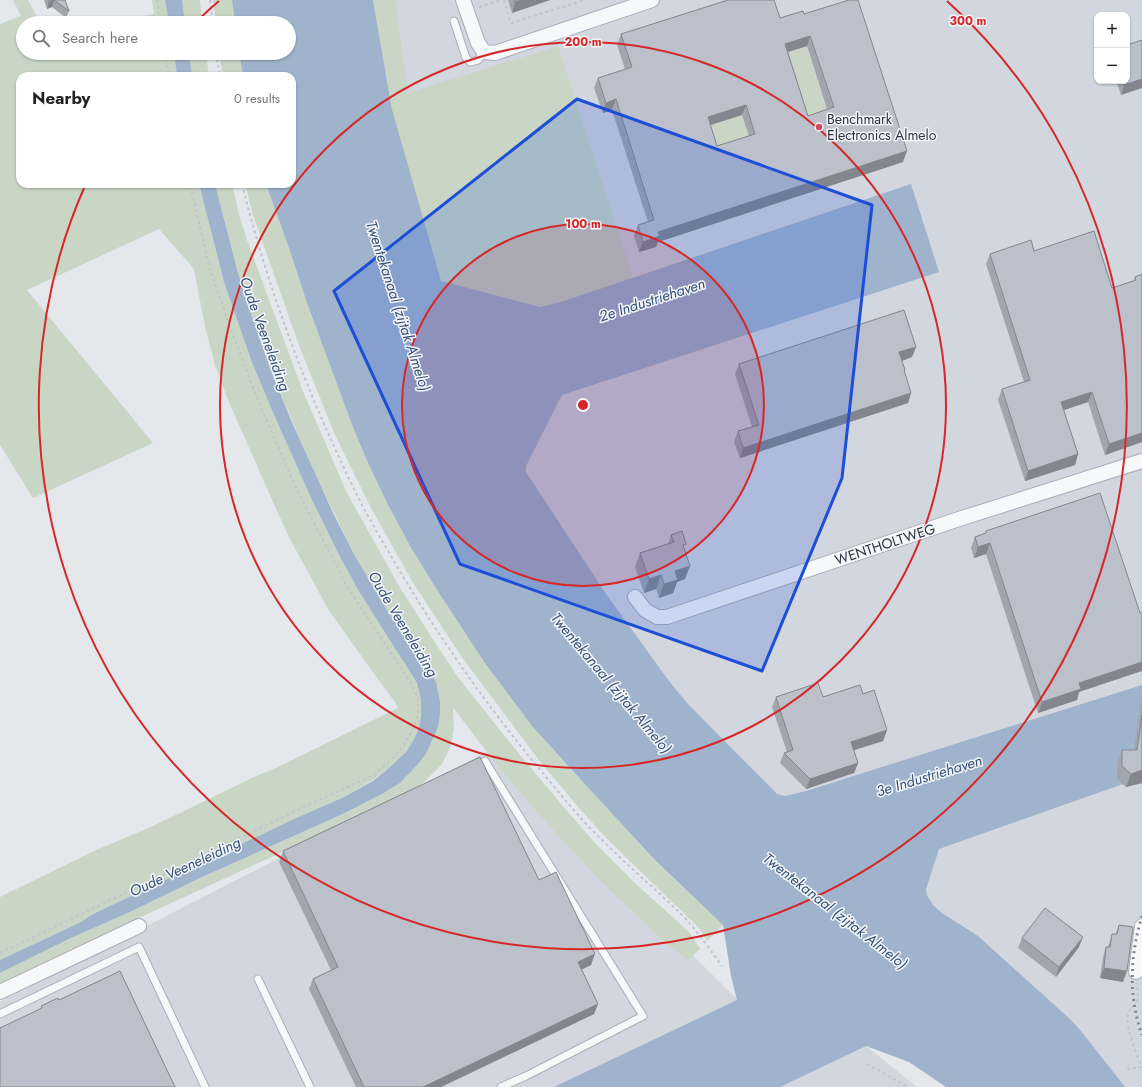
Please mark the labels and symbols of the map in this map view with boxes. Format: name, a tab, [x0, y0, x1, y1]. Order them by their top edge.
text: 300 m	[950, 12, 987, 30]
text: 200 m	[564, 33, 602, 51]
place label: Benchmark Electronics Almelo	[827, 109, 937, 145]
marker: Benchmark Electronics Almelo	[814, 122, 824, 132]
text: 100 m	[565, 215, 601, 233]
water label: Twentekanaal (zijtak Almelo)	[360, 218, 436, 394]
water label: 2e Industriehaven	[596, 273, 708, 327]
water label: Oude Veeneleiding	[234, 274, 296, 395]
centre of rings	[576, 398, 590, 412]
street label: WENTHOLTWEG	[832, 518, 938, 570]
water label: Oude Veeneleiding	[363, 567, 444, 682]
water label: Twentekanaal (zijtak Almelo)	[545, 608, 677, 758]
water label: 3e Industriehaven	[873, 749, 985, 803]
water label: Oude Veeneleiding	[126, 831, 245, 902]
water label: Twentekanaal (zijtak Almelo)	[758, 848, 912, 974]

